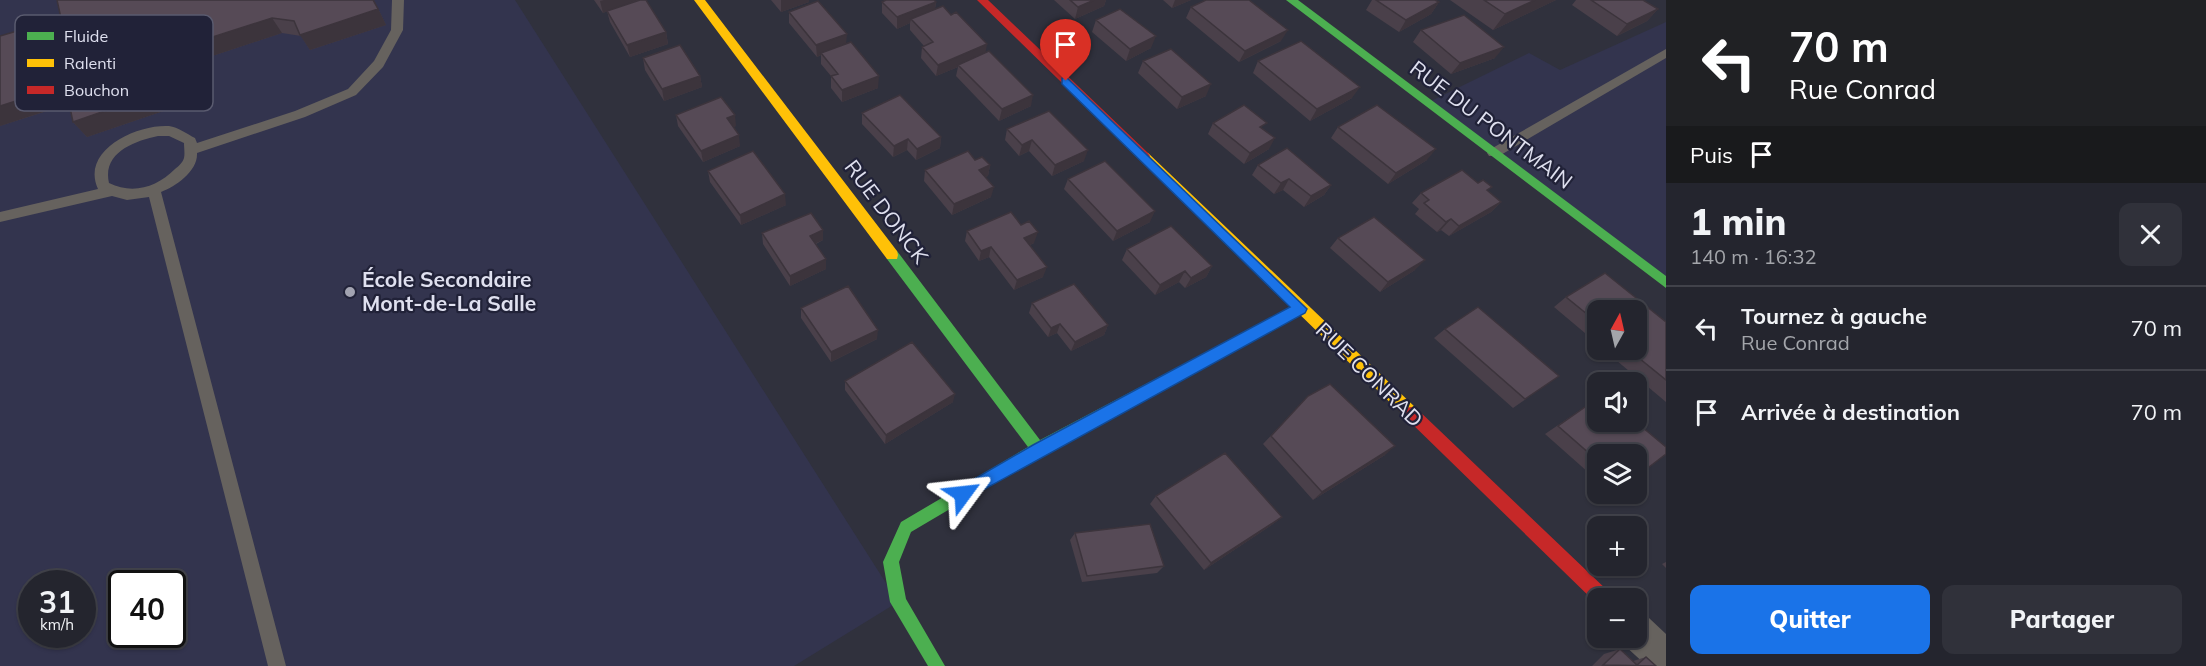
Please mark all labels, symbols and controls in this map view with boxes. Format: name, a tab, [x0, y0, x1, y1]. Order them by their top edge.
legend	[15, 15, 213, 111]
pin	[1040, 19, 1091, 81]
text: 70 m	[1789, 20, 1889, 73]
icon: left	[1690, 24, 1768, 102]
text: Fluide	[64, 26, 108, 46]
icon: arrive	[1049, 28, 1082, 61]
text: Ralenti	[64, 53, 116, 73]
street label: RUE DU PONTMAIN	[1405, 55, 1578, 194]
text: Rue Conrad	[1789, 72, 1936, 106]
text: Bouchon	[64, 80, 129, 100]
icon: arrive	[1745, 138, 1778, 171]
text: Puis	[1690, 141, 1733, 169]
street label: RUE DONCK	[839, 154, 935, 269]
text: 1 min	[1690, 199, 1786, 244]
button: close	[2119, 203, 2182, 266]
text: 140 m · 16:32	[1690, 244, 1816, 269]
place label: École Secondaire Mont-de-La Salle	[362, 266, 536, 316]
marker: École Secondaire Mont-de-La Salle	[343, 285, 357, 299]
north arrow	[1587, 300, 1647, 360]
map controls	[1587, 300, 1647, 648]
text: Tournez à gauche	[1741, 302, 1927, 330]
icon: left	[1690, 312, 1723, 345]
text: 70 m	[2131, 314, 2182, 342]
street label: RUE CONRAD	[1311, 317, 1429, 432]
text: Rue Conrad	[1741, 330, 1850, 355]
button: sound	[1587, 372, 1647, 432]
icon: arrive	[1690, 396, 1723, 429]
text: Arrivée à destination	[1741, 398, 1960, 426]
text: 70 m	[2131, 398, 2182, 426]
button: layers	[1587, 444, 1647, 504]
position arrow	[931, 462, 995, 526]
button: +	[1587, 516, 1647, 576]
speed limit sign: 40	[108, 570, 186, 648]
text: 31	[39, 583, 75, 621]
button: Quitter	[1690, 585, 1930, 654]
button: Partager	[1942, 585, 2182, 654]
button: −	[1587, 588, 1647, 648]
text: km/h	[40, 615, 74, 634]

